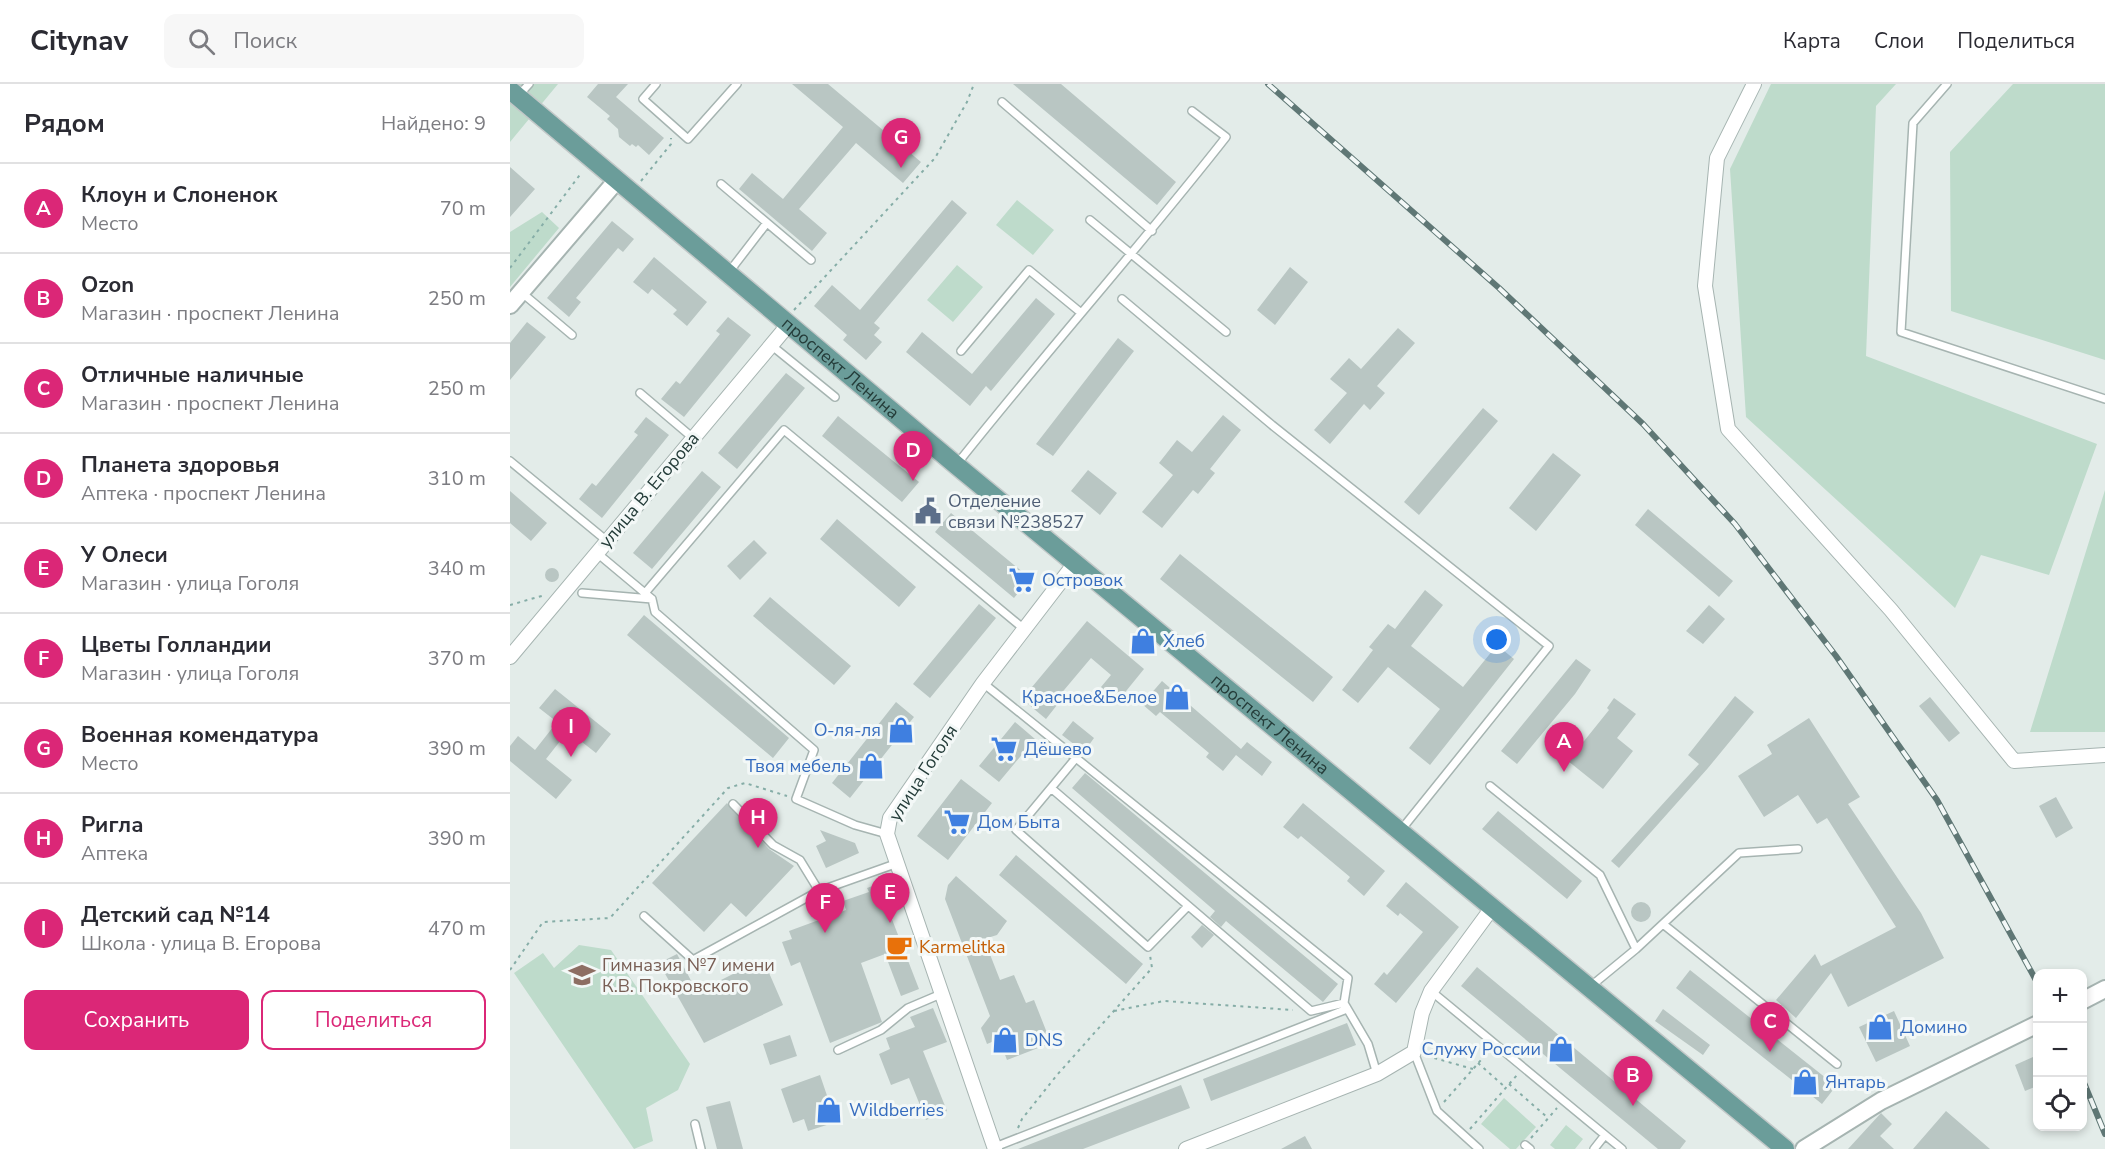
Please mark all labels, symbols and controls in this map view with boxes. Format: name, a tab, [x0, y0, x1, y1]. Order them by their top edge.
search box	[164, 14, 584, 68]
text: Citynav	[30, 22, 128, 60]
icon: search	[185, 25, 218, 58]
text: Поиск	[233, 26, 297, 56]
text: Карта	[1783, 27, 1841, 55]
text: Слои	[1874, 27, 1924, 55]
text: Поделиться	[1957, 27, 2075, 55]
text: Рядом	[24, 106, 105, 141]
text: Найдено: 9	[381, 110, 486, 137]
pin: G	[882, 118, 920, 168]
text: Клоун и Слоненок	[81, 180, 278, 210]
text: A	[36, 195, 51, 222]
text: 70 m	[440, 195, 486, 222]
text: Место	[81, 210, 139, 237]
text: Ozon	[81, 270, 134, 300]
text: B	[37, 285, 50, 312]
text: 250 m	[428, 285, 486, 312]
text: Магазин · проспект Ленина	[81, 300, 340, 327]
street label: проспект Ленина	[777, 312, 905, 424]
text: Отличные наличные	[81, 360, 304, 390]
text: C	[37, 375, 50, 402]
text: 250 m	[428, 375, 486, 402]
text: Магазин · проспект Ленина	[81, 390, 340, 417]
street label: улица В. Егорова	[593, 427, 705, 553]
pin: D	[894, 432, 932, 481]
text: Планета здоровья	[81, 450, 280, 480]
text: D	[36, 465, 51, 492]
text: 310 m	[428, 465, 486, 492]
text: Аптека · проспект Ленина	[81, 480, 326, 507]
place label: Отделение связи №238527	[948, 489, 1084, 534]
public building icon: Отделение связи №238527	[913, 496, 943, 526]
text: У Олеси	[81, 540, 168, 570]
text: E	[38, 555, 49, 582]
text: 340 m	[428, 555, 486, 582]
supermarket icon: Островок	[1007, 565, 1037, 595]
place label: Островок	[1042, 568, 1123, 592]
text: Магазин · улица Гоголя	[81, 570, 299, 597]
your location	[1482, 625, 1511, 654]
shop icon: Хлеб	[1128, 626, 1158, 656]
place label: Хлеб	[1163, 629, 1205, 653]
text: Цветы Голландии	[81, 630, 272, 660]
text: F	[38, 645, 49, 672]
text: 370 m	[428, 645, 486, 672]
text: Магазин · улица Гоголя	[81, 660, 299, 687]
street label: проспект Ленина	[1206, 668, 1334, 780]
shop icon: Красное&Белое	[1162, 682, 1192, 712]
place label: Красное&Белое	[1022, 685, 1157, 709]
pin: I	[552, 708, 590, 757]
shop icon: О-ля-ля	[886, 715, 916, 745]
place label: О-ля-ля	[814, 718, 881, 742]
text: Военная комендатура	[81, 720, 319, 750]
street label: улица Гоголя	[883, 720, 963, 826]
pin: A	[1544, 722, 1584, 772]
supermarket icon: Дёшево	[989, 734, 1019, 764]
text: G	[36, 735, 51, 762]
text: 390 m	[428, 735, 486, 762]
place label: Дёшево	[1024, 737, 1092, 761]
text: Место	[81, 750, 139, 777]
shop icon: Твоя мебель	[856, 751, 886, 781]
place label: Твоя мебель	[746, 754, 851, 778]
pin: H	[738, 798, 778, 848]
supermarket icon: Дом Быта	[942, 807, 972, 837]
text: Ригла	[81, 810, 144, 840]
place label: Дом Быта	[977, 810, 1060, 834]
text: H	[36, 825, 51, 852]
text: 390 m	[428, 825, 486, 852]
text: Аптека	[81, 840, 148, 867]
pin: E	[870, 874, 910, 923]
pin: F	[806, 884, 844, 933]
text: Детский сад №14	[81, 900, 270, 930]
text: I	[41, 915, 46, 942]
text: 470 m	[428, 915, 486, 942]
text: Школа · улица В. Егорова	[81, 930, 321, 957]
cafe icon: Karmelitka	[884, 932, 914, 962]
place label: Karmelitka	[919, 935, 1005, 959]
place label: Гимназия №7 имени К.В. Покровского	[602, 953, 775, 998]
school or university icon: Гимназия №7 имени К.В. Покровского	[567, 960, 597, 990]
map controls	[2033, 969, 2087, 1131]
button: +	[2033, 969, 2087, 1023]
button: Сохранить	[24, 990, 249, 1050]
button: Поделиться	[261, 990, 486, 1050]
pin: C	[1750, 1002, 1790, 1052]
shop icon: Домино	[1865, 1012, 1895, 1042]
place label: Домино	[1900, 1015, 1967, 1039]
button: −	[2033, 1023, 2087, 1077]
shop icon: DNS	[990, 1025, 1020, 1055]
place label: DNS	[1025, 1028, 1063, 1052]
shop icon: Служу России	[1546, 1034, 1576, 1064]
place label: Служу России	[1422, 1037, 1541, 1061]
pin: B	[1614, 1056, 1652, 1106]
shop icon: Янтарь	[1790, 1067, 1820, 1097]
place label: Янтарь	[1825, 1070, 1886, 1094]
button: locate	[2033, 1077, 2087, 1131]
shop icon: Wildberries	[814, 1095, 844, 1125]
place label: Wildberries	[849, 1098, 944, 1122]

